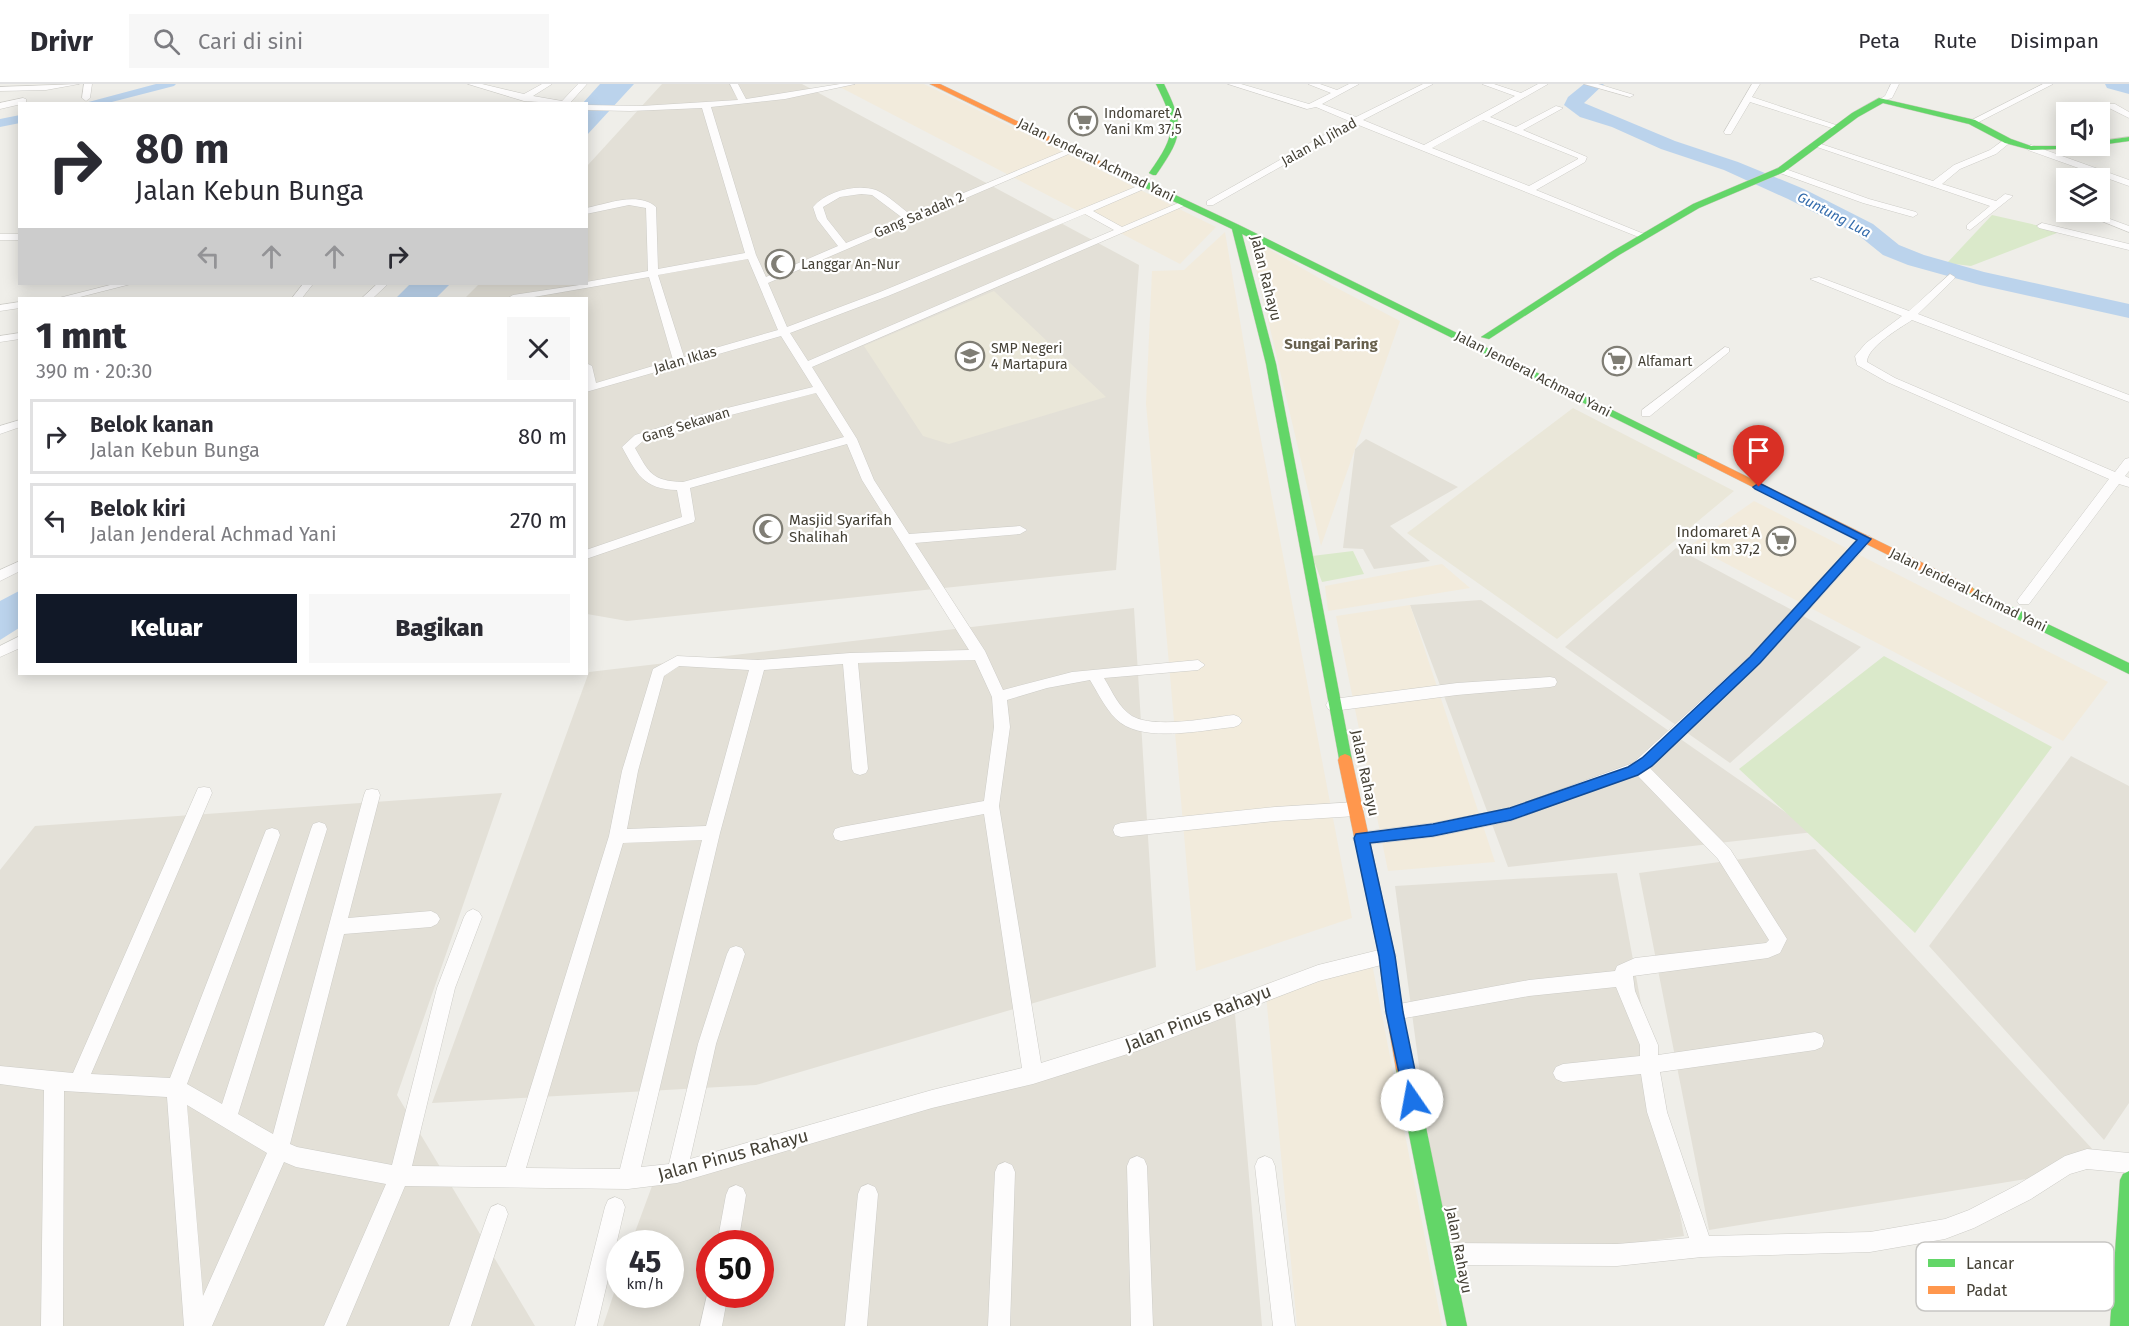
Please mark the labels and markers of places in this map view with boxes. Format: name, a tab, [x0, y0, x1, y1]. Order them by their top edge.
supermarket icon: Indomaret A Yani Km 37,5	[1067, 105, 1099, 137]
place label: Indomaret A Yani Km 37,5	[1104, 105, 1182, 138]
mosque icon: Langgar An-Nur	[764, 248, 796, 280]
place label: Langgar An-Nur	[801, 256, 900, 273]
school or university icon: SMP Negeri 4 Martapura	[954, 340, 986, 372]
place label: SMP Negeri 4 Martapura	[991, 340, 1068, 373]
supermarket icon: Alfamart	[1601, 345, 1633, 377]
place label: Alfamart	[1638, 353, 1693, 370]
pin	[1733, 425, 1784, 487]
place label: Masjid Syarifah Shalihah	[789, 511, 892, 546]
mosque icon: Masjid Syarifah Shalihah	[752, 513, 784, 545]
place label: Indomaret A Yani km 37,2	[1677, 523, 1760, 558]
supermarket icon: Indomaret A Yani km 37,2	[1765, 525, 1797, 557]

